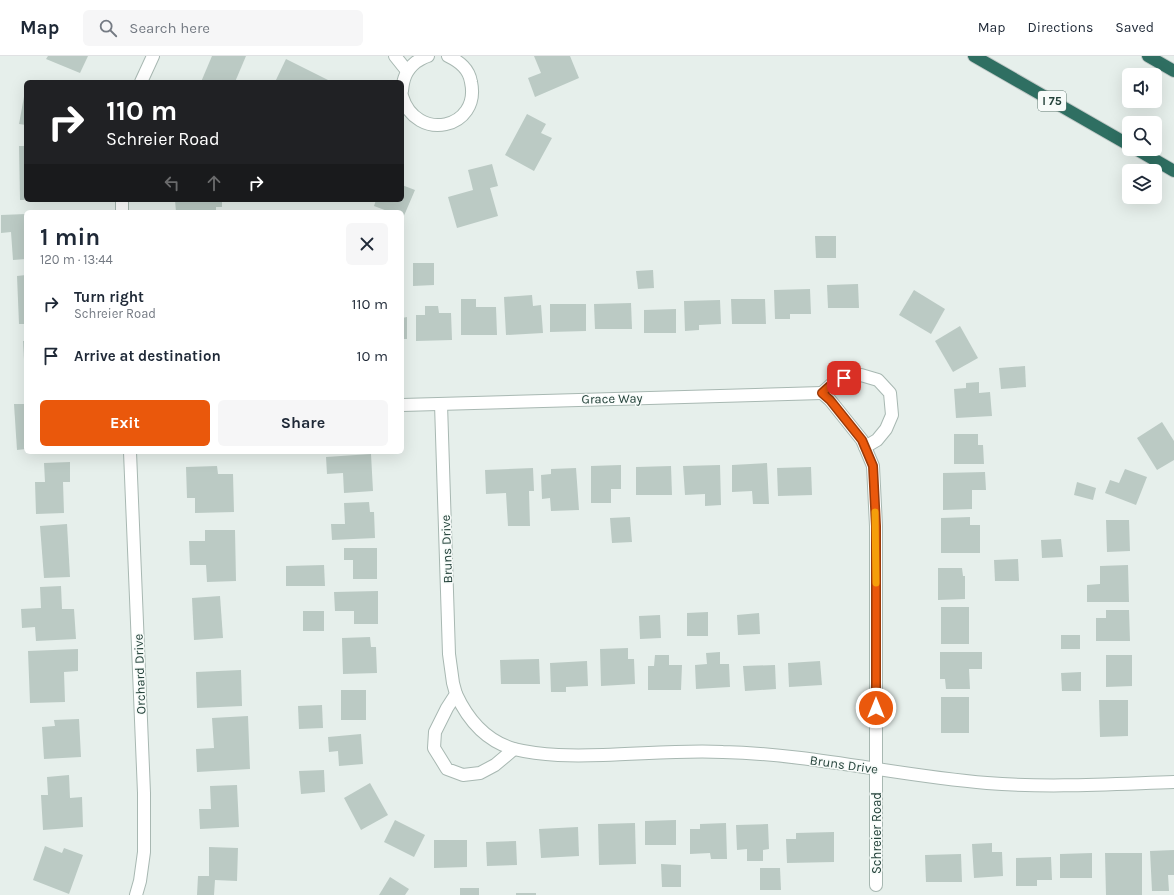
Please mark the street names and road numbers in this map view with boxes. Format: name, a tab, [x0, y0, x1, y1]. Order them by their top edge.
road number: I 75	[1038, 91, 1066, 111]
street label: Grace Way	[581, 390, 643, 407]
street label: Bruns Drive	[438, 514, 455, 584]
street label: Orchard Drive	[131, 633, 148, 715]
street label: Bruns Drive	[809, 752, 879, 777]
street label: Schreier Road	[869, 792, 884, 874]

